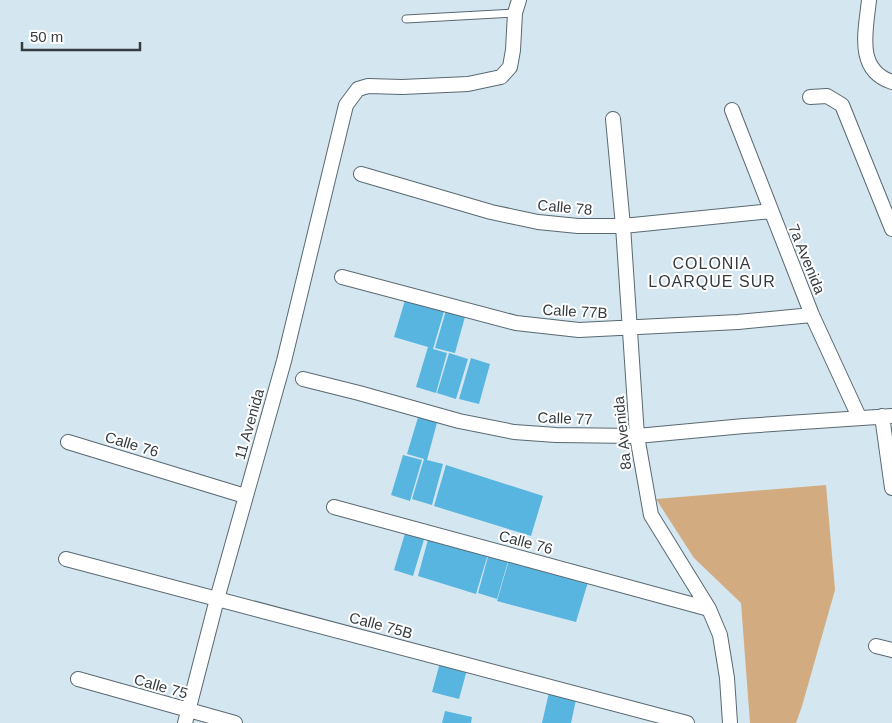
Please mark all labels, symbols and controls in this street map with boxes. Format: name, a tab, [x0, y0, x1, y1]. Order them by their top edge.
scale bar	[22, 20, 140, 52]
text: 50 m	[30, 28, 63, 45]
street label: Calle 78	[537, 196, 593, 218]
street label: 7a Avenida	[785, 222, 829, 297]
district label: COLONIA LOARQUE SUR	[648, 255, 776, 290]
street label: Calle 77B	[542, 301, 608, 321]
street label: 11 Avenida	[231, 386, 267, 461]
street label: 8a Avenida	[610, 395, 634, 471]
street label: Calle 77	[537, 409, 593, 427]
street label: Calle 76	[103, 428, 161, 460]
street label: Calle 76	[497, 527, 555, 557]
street label: Calle 75B	[347, 608, 415, 642]
street label: Calle 75	[132, 670, 190, 702]

